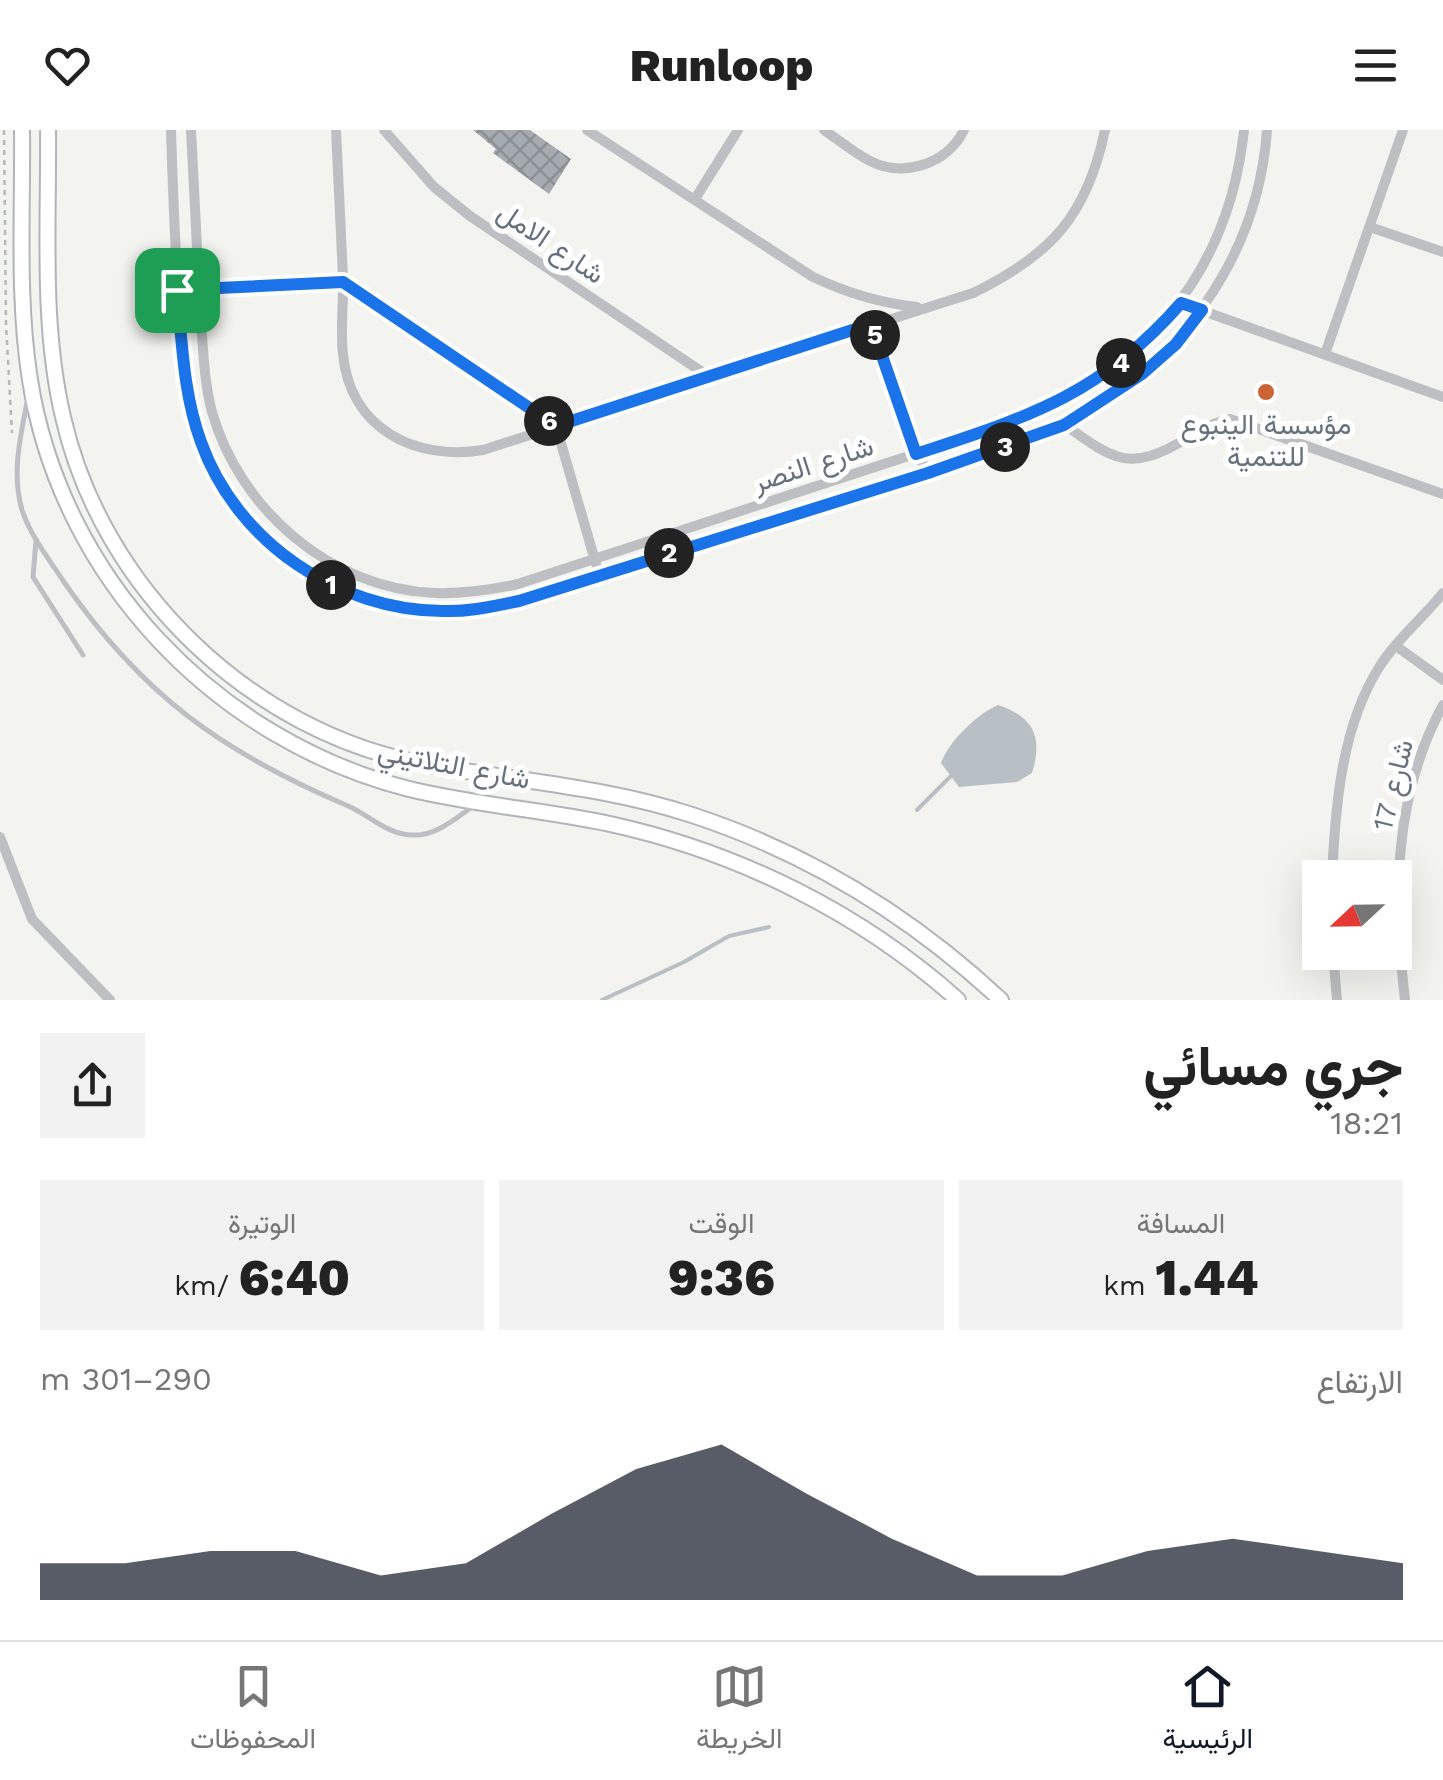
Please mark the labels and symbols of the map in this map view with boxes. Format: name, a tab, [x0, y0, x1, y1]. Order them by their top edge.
street label: شارع الامل	[490, 195, 611, 292]
pin	[135, 248, 220, 333]
pin: 5	[850, 310, 900, 360]
pin: 4	[1096, 338, 1146, 388]
marker: مؤسسة الينبوع للتنمية	[1255, 381, 1277, 403]
pin: 6	[524, 396, 574, 446]
place label: مؤسسة الينبوع للتنمية	[1181, 408, 1351, 473]
pin: 3	[980, 422, 1030, 472]
street label: شارع النصر	[748, 429, 878, 501]
pin: 2	[644, 528, 694, 578]
pin: 1	[306, 560, 356, 610]
street label: شارع التلاتيني	[374, 734, 533, 802]
street label: شارع 17	[1366, 736, 1422, 834]
north arrow	[1302, 860, 1412, 970]

